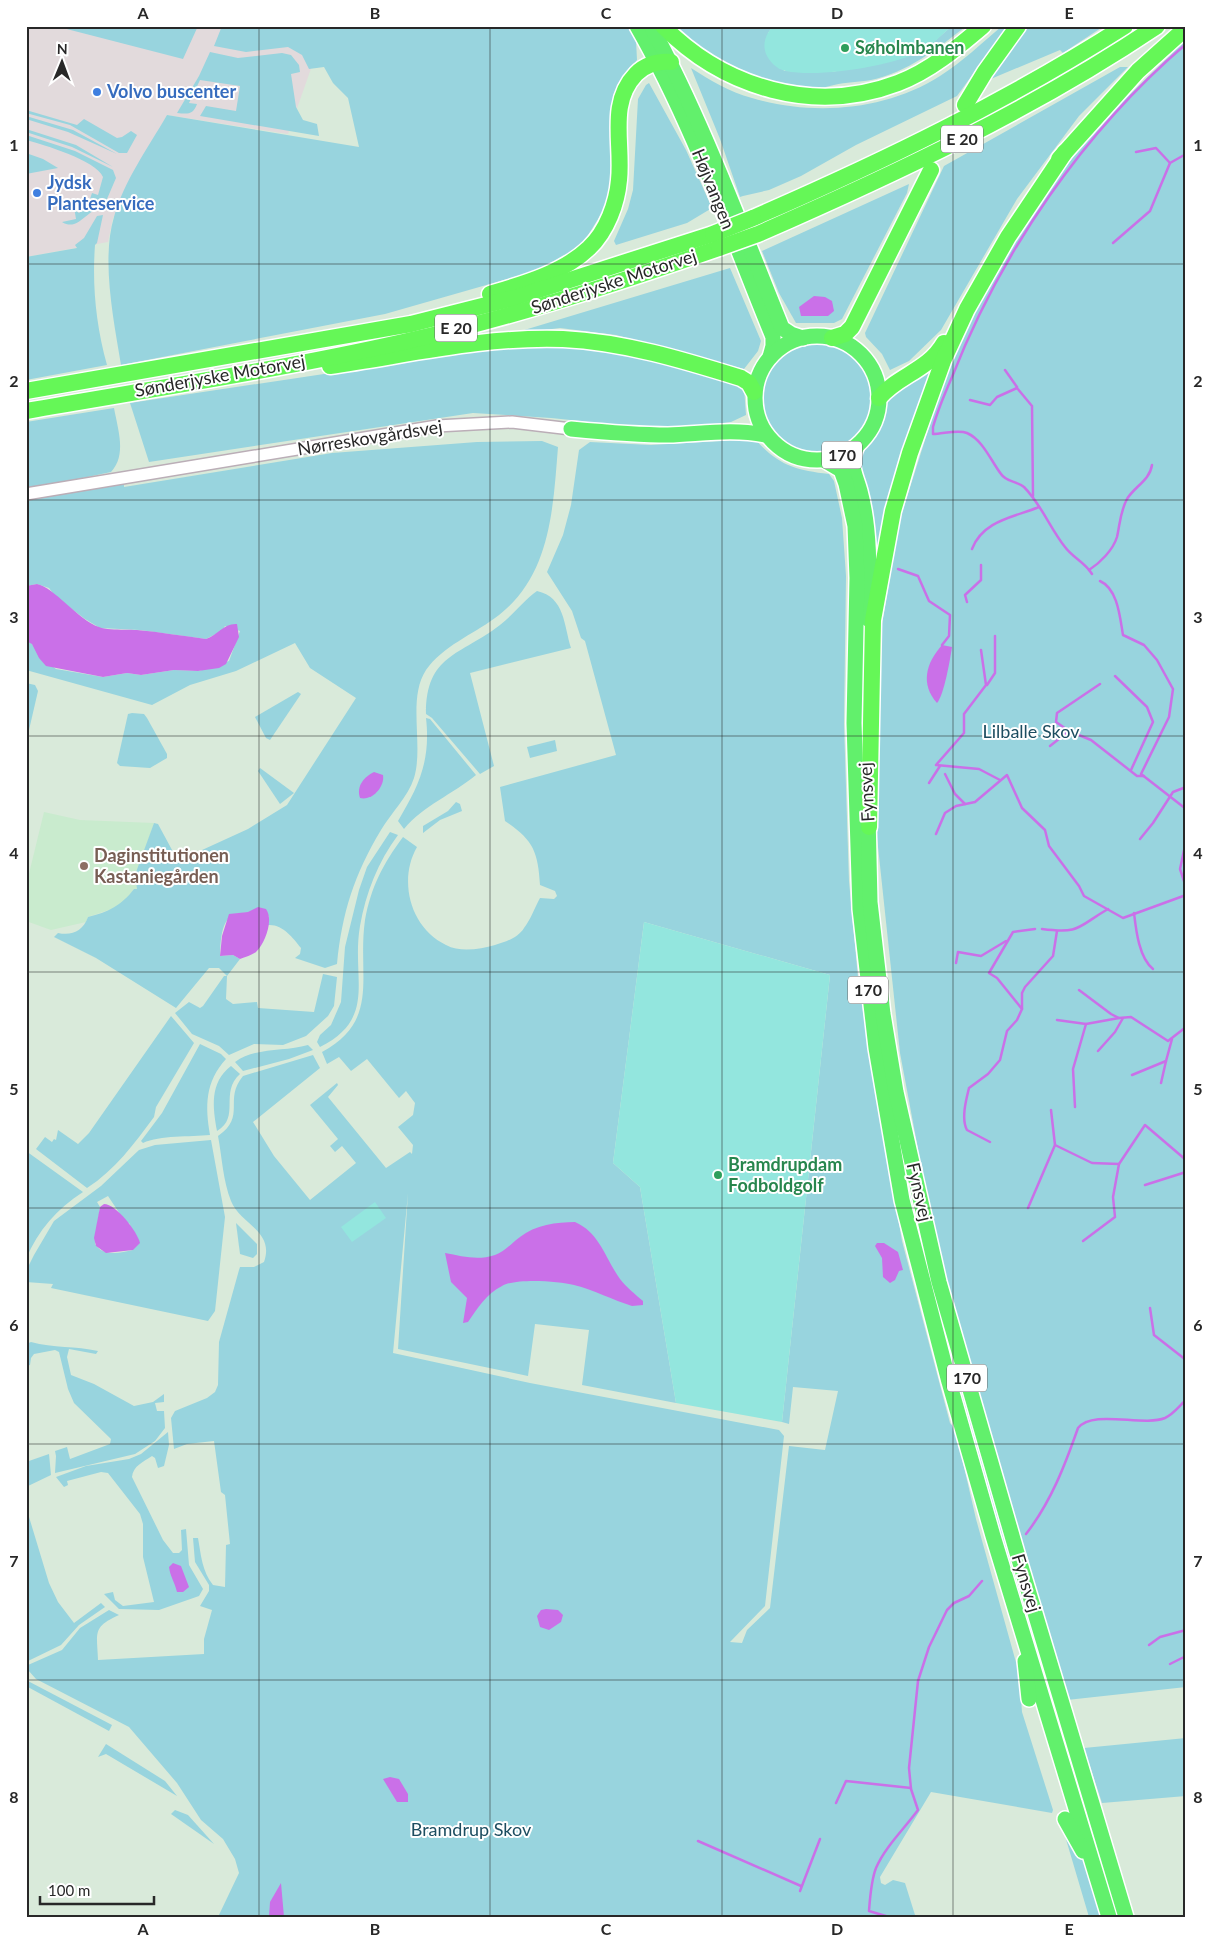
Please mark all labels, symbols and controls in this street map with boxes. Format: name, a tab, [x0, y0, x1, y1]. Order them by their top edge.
text: A	[136, 3, 149, 22]
text: B	[370, 3, 380, 22]
text: C	[601, 3, 612, 22]
text: D	[831, 3, 843, 22]
text: E	[1064, 3, 1074, 22]
place label: Søholmbanen	[855, 36, 965, 58]
north arrow	[38, 38, 88, 88]
text: N	[57, 40, 68, 57]
marker: Søholmbanen	[839, 42, 851, 54]
place label: Volvo buscenter	[106, 80, 236, 102]
marker: Volvo buscenter	[91, 86, 103, 98]
road number: E 20	[941, 126, 983, 152]
text: 1	[9, 135, 19, 154]
text: 1	[1193, 135, 1203, 154]
street label: Højvangen	[688, 145, 740, 232]
place label: Jydsk Planteservice	[47, 171, 155, 214]
marker: Jydsk Planteservice	[31, 187, 43, 199]
street label: Sønderjyske Motorvej	[528, 244, 699, 318]
road number: E 20	[435, 314, 477, 342]
street label: Sønderjyske Motorvej	[133, 349, 307, 401]
text: 2	[9, 371, 19, 390]
text: 2	[1193, 371, 1203, 390]
street label: Nørreskovgårdsvej	[296, 415, 444, 459]
road number: 170	[822, 442, 862, 468]
text: 3	[9, 607, 19, 626]
text: 3	[1193, 607, 1203, 626]
park label: Lilballe Skov	[983, 720, 1080, 742]
street label: Fynsvej	[853, 762, 879, 822]
text: 4	[9, 843, 19, 862]
text: 4	[1193, 843, 1203, 862]
place label: Daginstitutionen Kastaniegården	[94, 844, 229, 887]
marker: Daginstitutionen Kastaniegården	[78, 860, 90, 872]
road number: 170	[848, 976, 888, 1004]
text: 5	[9, 1079, 19, 1098]
text: 5	[1193, 1079, 1203, 1098]
place label: Bramdrupdam Fodboldgolf	[728, 1153, 842, 1196]
street label: Fynsvej	[903, 1160, 937, 1223]
marker: Bramdrupdam Fodboldgolf	[712, 1169, 724, 1181]
text: 6	[9, 1315, 19, 1334]
text: 6	[1193, 1315, 1203, 1334]
road number: 170	[947, 1365, 987, 1392]
text: 7	[9, 1551, 19, 1570]
street label: Fynsvej	[1008, 1551, 1046, 1614]
text: 7	[1193, 1551, 1203, 1570]
text: 8	[9, 1787, 19, 1806]
text: 8	[1193, 1787, 1203, 1806]
park label: Bramdrup Skov	[411, 1818, 532, 1840]
scale bar	[40, 1873, 154, 1905]
text: 100 m	[48, 1881, 90, 1899]
text: A	[136, 1919, 149, 1938]
text: B	[370, 1919, 380, 1938]
text: C	[601, 1919, 612, 1938]
text: D	[831, 1919, 843, 1938]
text: E	[1064, 1919, 1074, 1938]

